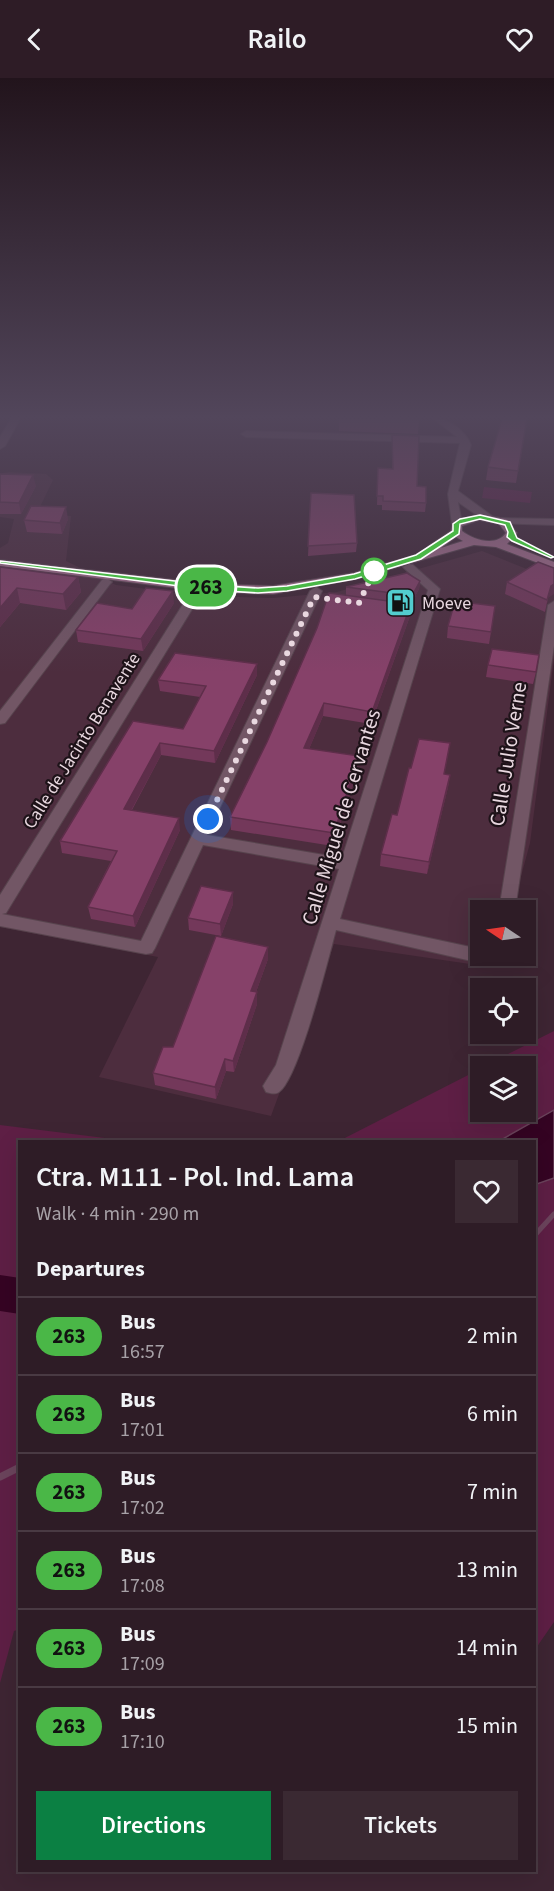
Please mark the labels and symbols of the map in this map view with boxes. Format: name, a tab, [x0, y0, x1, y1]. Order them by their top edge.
unlabelled marker	[361, 558, 387, 584]
line badge: 263	[172, 568, 240, 606]
fuel station icon: Moeve	[385, 587, 417, 619]
place label: Moeve	[422, 591, 471, 616]
street label: Calle de Jacinto Benavente	[18, 648, 146, 834]
street label: Calle Julio Verne	[482, 680, 534, 828]
street label: Calle Miguel de Cervantes	[294, 705, 388, 929]
your location	[193, 804, 223, 834]
north arrow	[470, 900, 536, 966]

